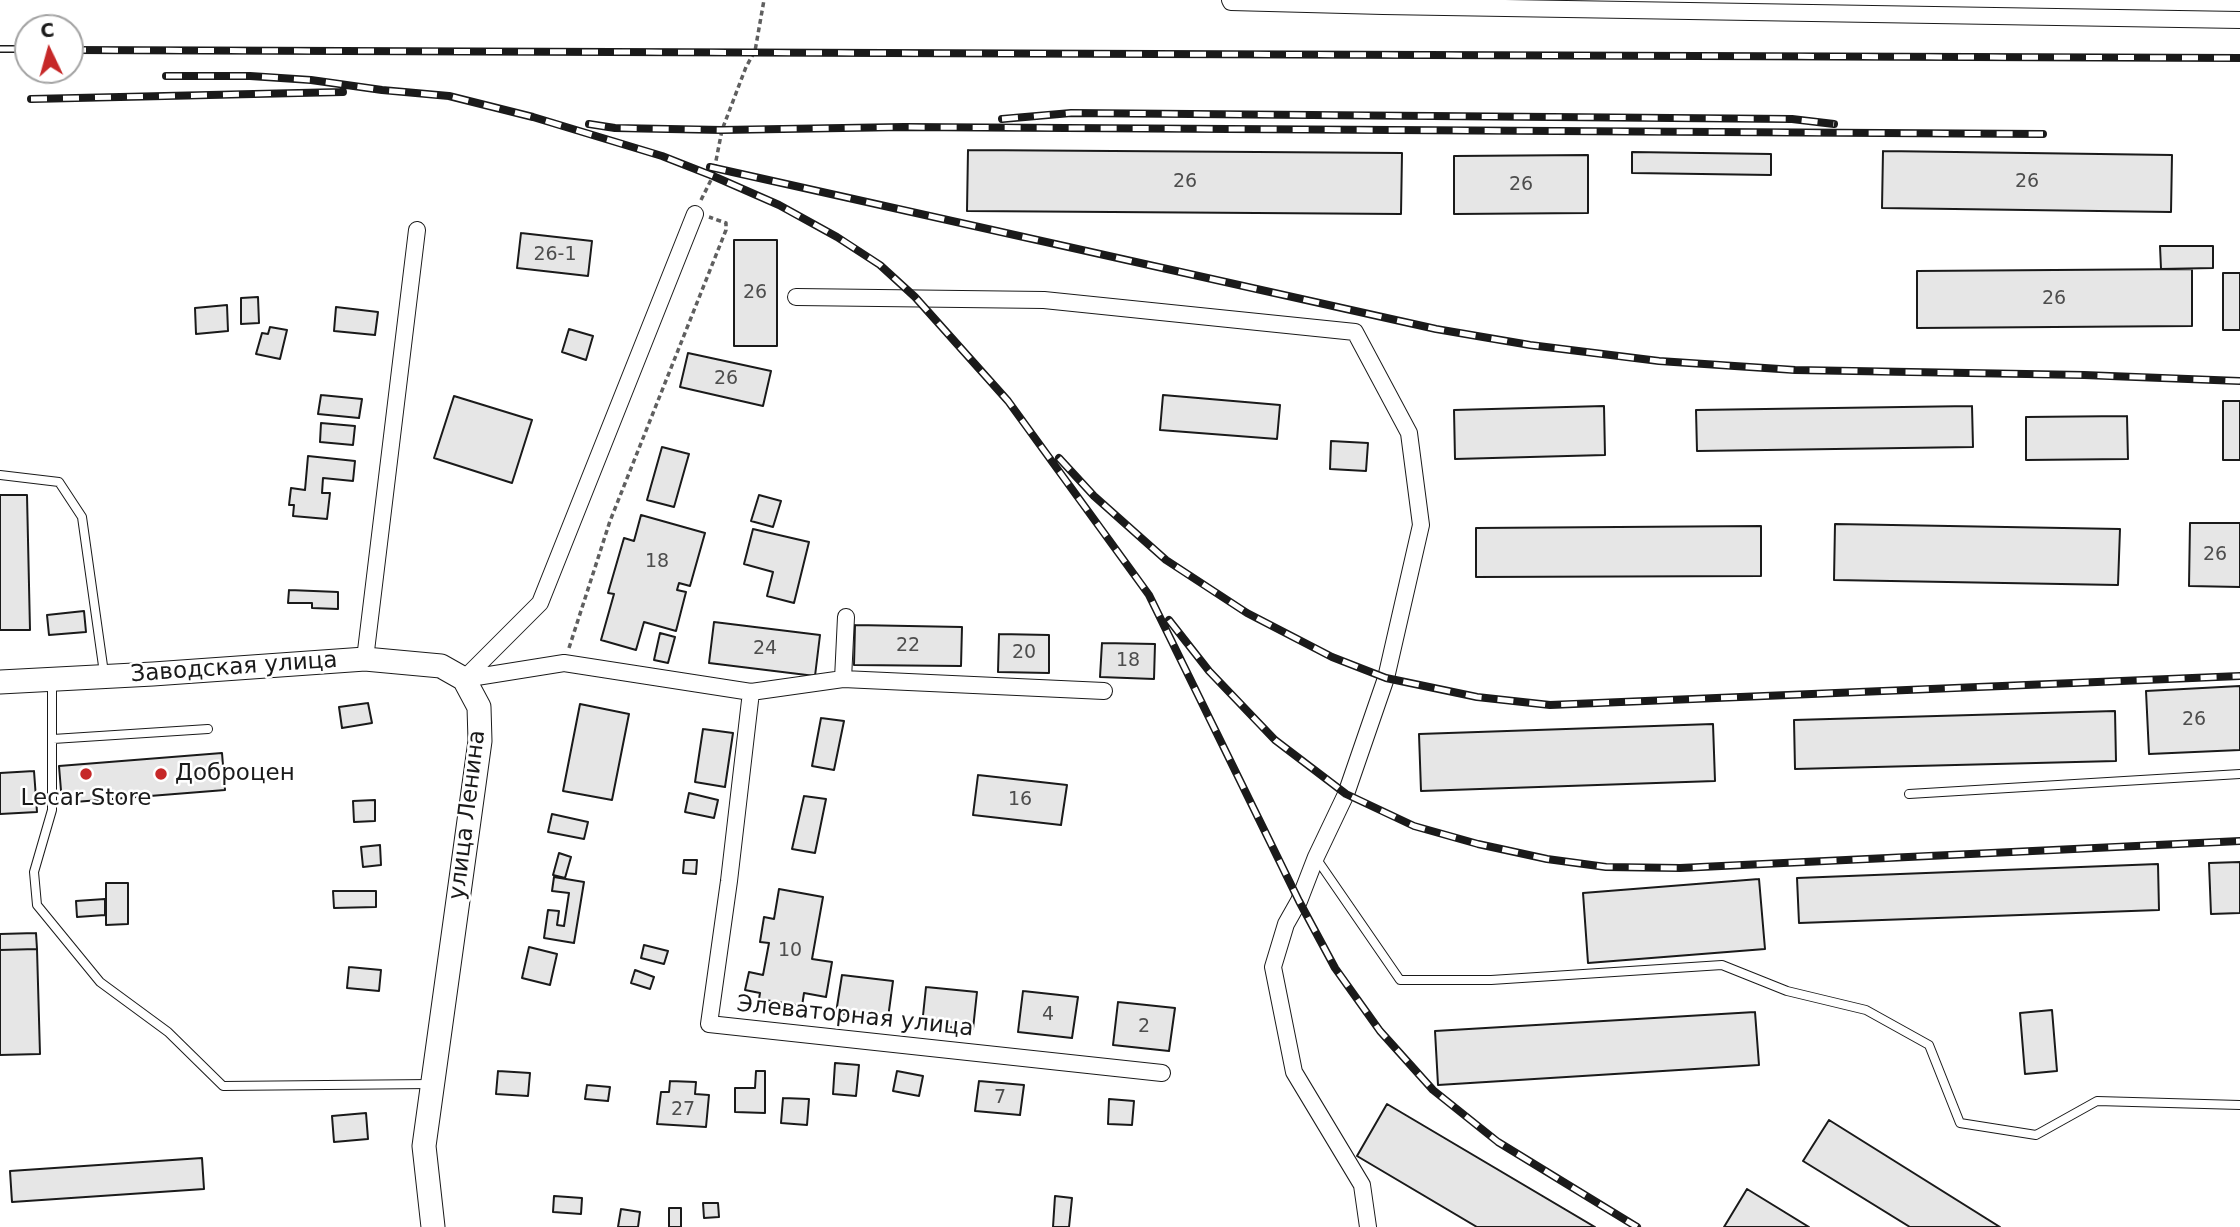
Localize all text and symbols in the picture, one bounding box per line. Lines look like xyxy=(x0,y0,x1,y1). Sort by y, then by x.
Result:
north arrow xyxy=(14,14,84,84)
text: С xyxy=(39,19,55,42)
house number: 26 xyxy=(1173,171,1197,193)
house number: 26 xyxy=(2015,171,2039,193)
house number: 26 xyxy=(1509,174,1533,196)
house number: 26-1 xyxy=(533,244,577,266)
house number: 26 xyxy=(743,282,767,304)
house number: 26 xyxy=(2042,288,2066,310)
house number: 26 xyxy=(714,368,738,390)
house number: 26 xyxy=(2203,544,2227,566)
house number: 18 xyxy=(645,551,669,573)
house number: 22 xyxy=(896,635,920,657)
house number: 24 xyxy=(753,638,777,660)
house number: 20 xyxy=(1012,642,1036,664)
street label: Заводская улица xyxy=(130,647,338,689)
house number: 18 xyxy=(1116,650,1140,672)
house number: 26 xyxy=(2182,709,2206,731)
street label: улица Ленина xyxy=(444,729,492,901)
place label: Доброцен xyxy=(175,760,295,788)
marker: Lecar Store xyxy=(78,766,94,782)
marker: Доброцен xyxy=(153,766,169,782)
place label: Lecar Store xyxy=(21,785,151,813)
house number: 16 xyxy=(1008,789,1032,811)
house number: 10 xyxy=(778,940,802,962)
street label: Элеваторная улица xyxy=(735,991,975,1043)
house number: 4 xyxy=(1042,1004,1054,1026)
house number: 2 xyxy=(1138,1016,1150,1038)
house number: 7 xyxy=(994,1087,1006,1109)
house number: 27 xyxy=(671,1099,695,1121)

